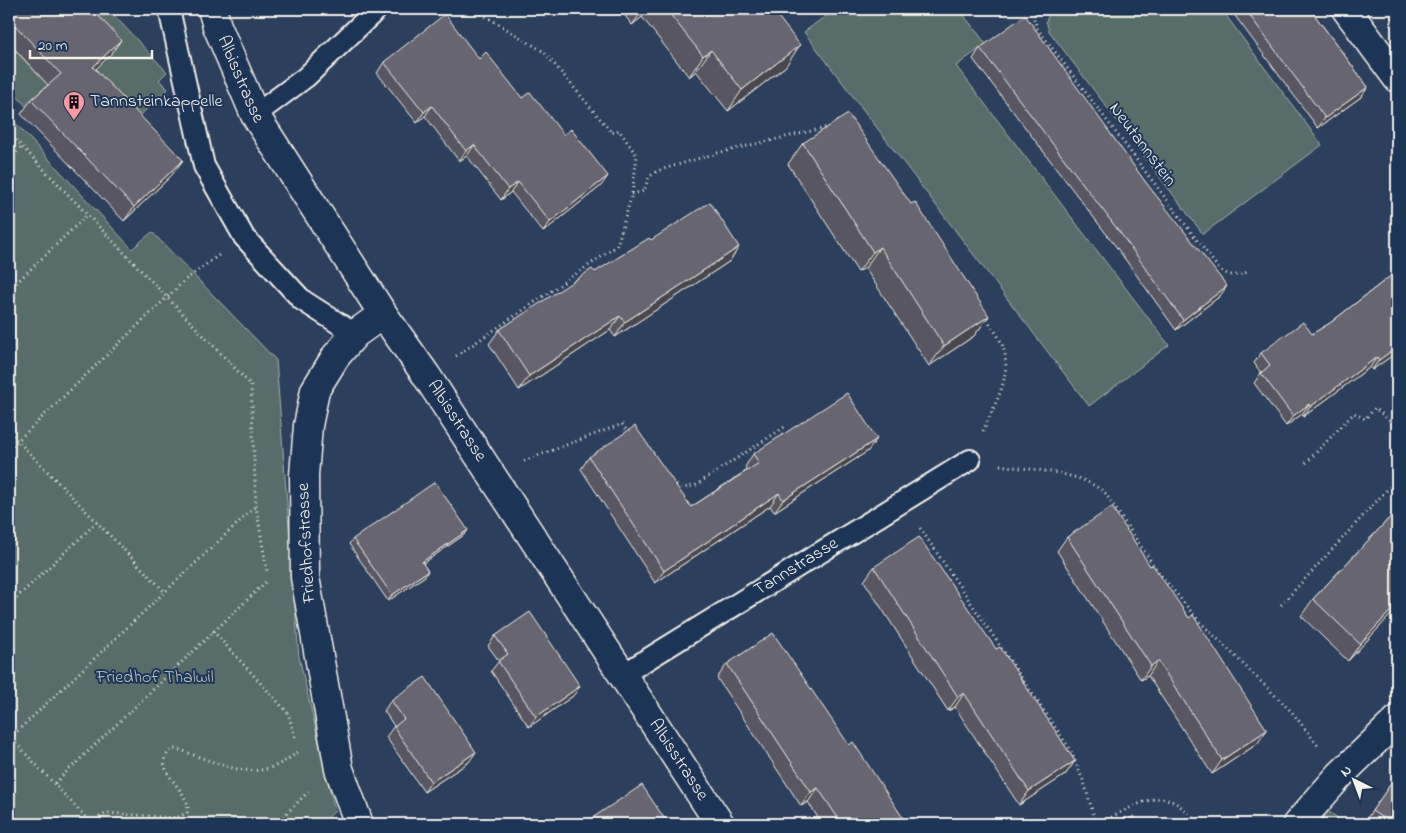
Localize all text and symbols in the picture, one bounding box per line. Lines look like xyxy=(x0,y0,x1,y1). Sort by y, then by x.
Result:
scale bar xyxy=(30,28,152,60)
street label: Albisstrasse xyxy=(210,32,271,130)
text: 20 m xyxy=(38,35,68,57)
place label: Tannsteinkappelle xyxy=(90,89,223,115)
building icon: Tannsteinkappelle xyxy=(62,90,86,121)
street label: Neutannstein xyxy=(1102,98,1182,193)
street label: Albisstrasse xyxy=(420,375,493,468)
street label: Friedhofstrasse xyxy=(291,481,323,605)
street label: Tannstrasse xyxy=(749,531,844,603)
park label: Friedhof Thalwil xyxy=(95,665,214,691)
street label: Albisstrasse xyxy=(642,714,715,807)
north arrow xyxy=(1328,756,1378,806)
text: N xyxy=(1336,760,1357,782)

